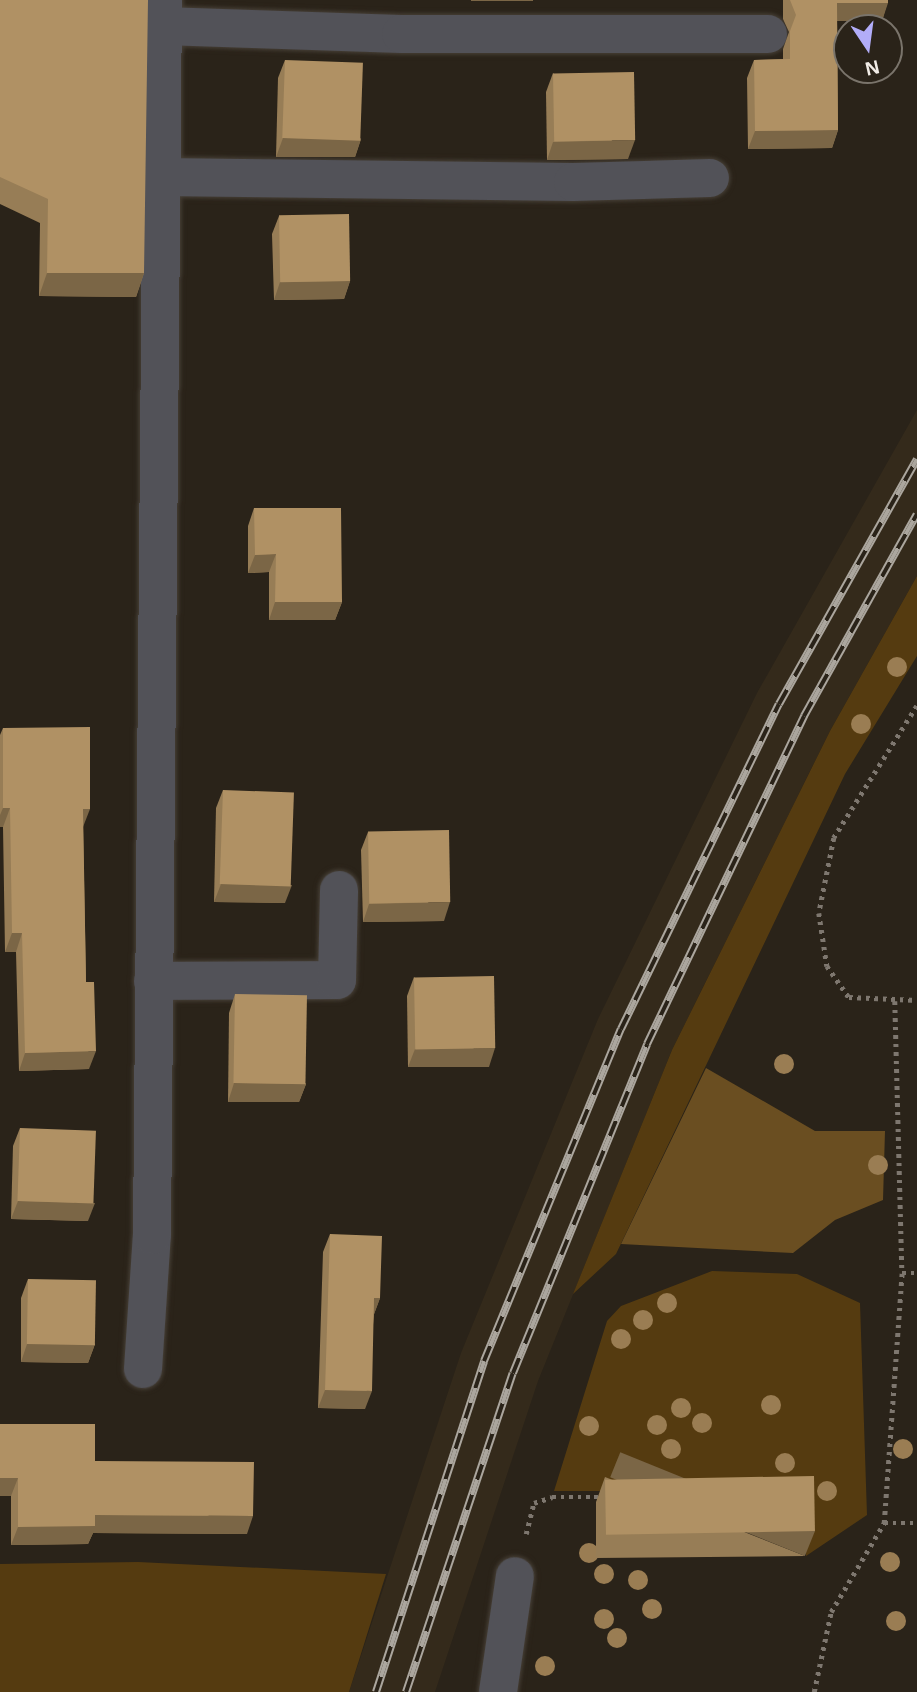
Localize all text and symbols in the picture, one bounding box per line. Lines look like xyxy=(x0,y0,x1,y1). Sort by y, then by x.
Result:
north arrow xyxy=(833,14,903,84)
text: N xyxy=(863,56,881,80)

